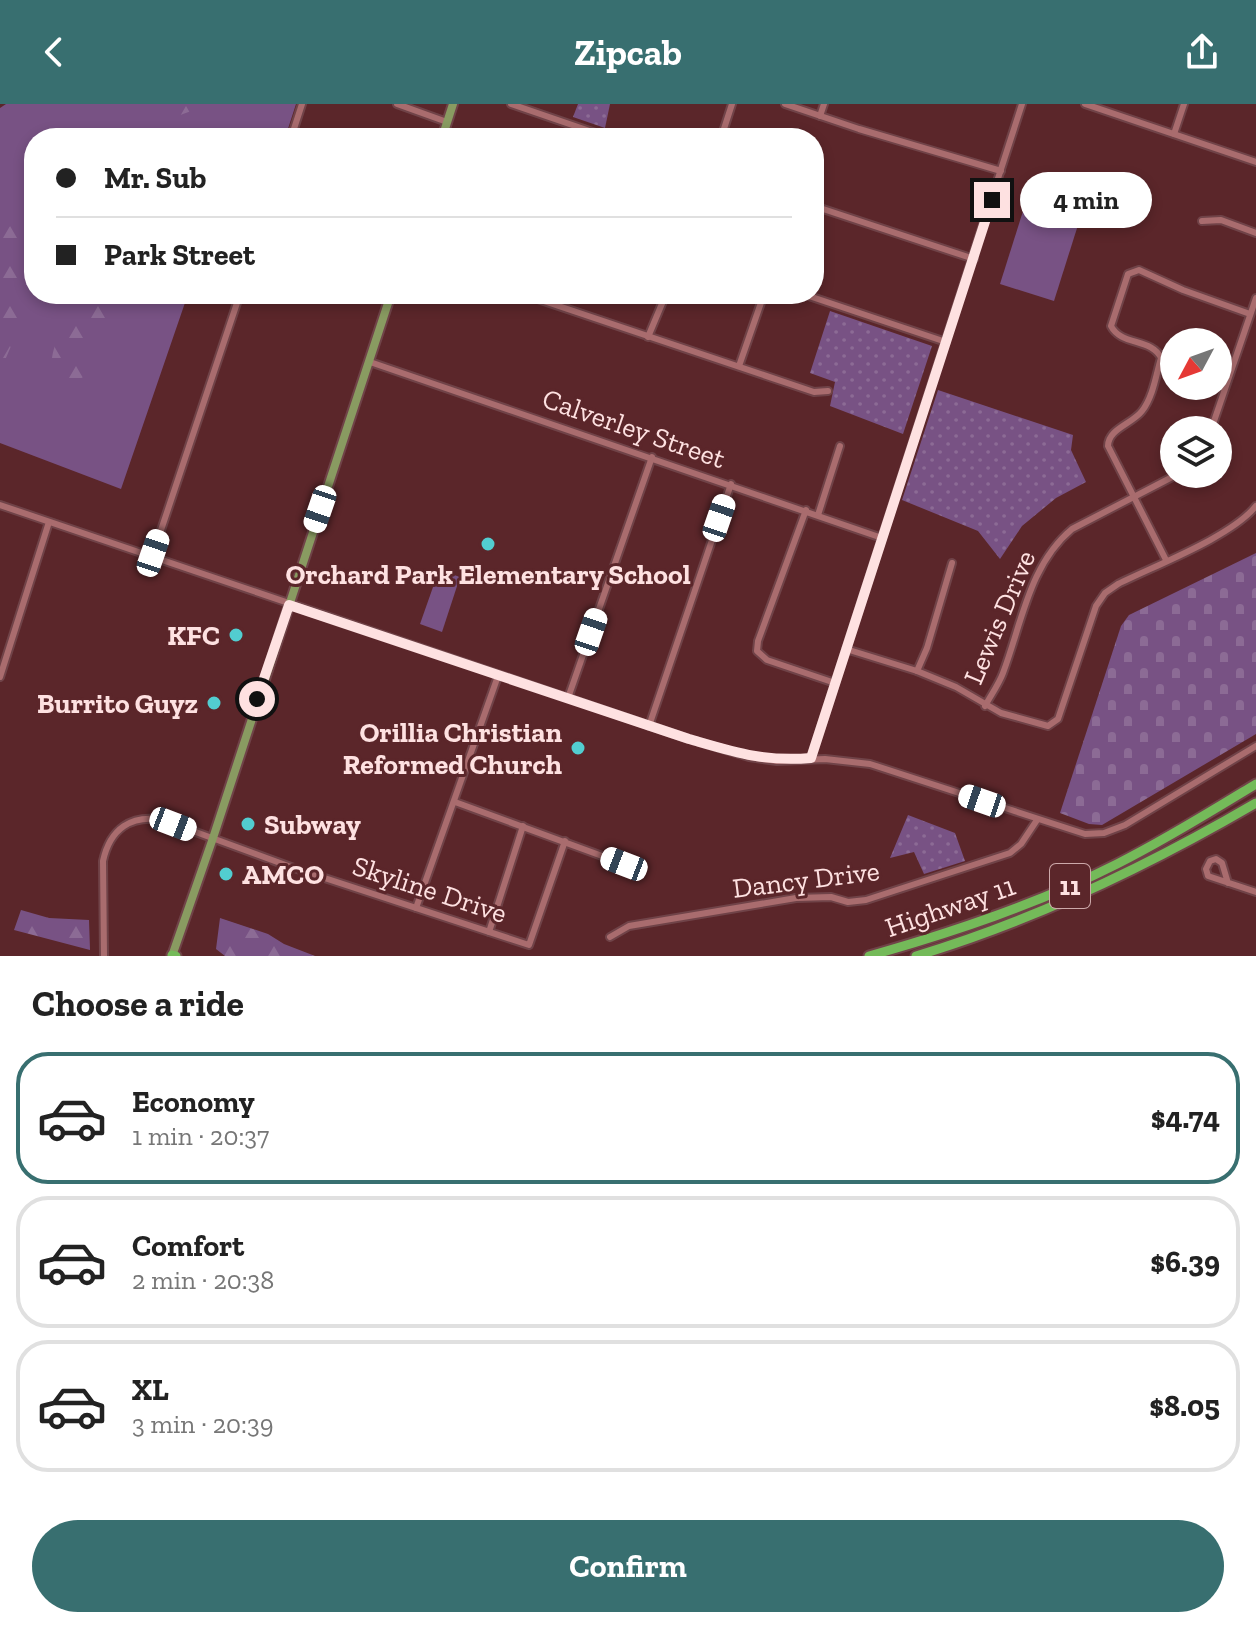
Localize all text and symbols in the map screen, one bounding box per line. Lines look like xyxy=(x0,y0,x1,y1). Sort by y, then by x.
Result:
icon: back xyxy=(32,30,76,74)
icon: share xyxy=(1180,30,1224,74)
text: Zipcab xyxy=(574,31,682,74)
text: Mr. Sub xyxy=(104,160,206,196)
callout: 4 min xyxy=(1020,172,1152,228)
route end xyxy=(974,182,1010,218)
text: 4 min xyxy=(1053,184,1119,216)
text: Park Street xyxy=(104,237,255,273)
north arrow xyxy=(1160,328,1232,400)
map controls xyxy=(1160,328,1232,488)
street label: Calverley Street xyxy=(538,382,730,475)
button: layers xyxy=(1160,416,1232,488)
car xyxy=(301,482,339,536)
car xyxy=(700,491,738,545)
car xyxy=(134,526,172,580)
marker: Orchard Park Elementary School xyxy=(479,535,497,553)
street label: Lewis Drive xyxy=(957,545,1042,689)
place label: Orchard Park Elementary School xyxy=(285,558,691,591)
car xyxy=(572,605,610,659)
place label: KFC xyxy=(167,619,220,652)
marker: KFC xyxy=(227,626,245,644)
route start xyxy=(239,681,275,717)
place label: Burrito Guyz xyxy=(37,687,198,720)
marker: Burrito Guyz xyxy=(205,694,223,712)
place label: Orillia Christian Reformed Church xyxy=(343,716,562,781)
marker: Orillia Christian Reformed Church xyxy=(569,739,587,757)
car xyxy=(955,782,1009,820)
car xyxy=(146,804,200,844)
place label: Subway xyxy=(264,808,361,841)
marker: Subway xyxy=(239,815,257,833)
car xyxy=(597,844,651,884)
street label: Skyline Drive xyxy=(349,849,511,930)
street label: Dancy Drive xyxy=(731,854,882,905)
place label: AMCO xyxy=(242,858,324,891)
road number: 11 xyxy=(1050,864,1090,908)
marker: AMCO xyxy=(217,865,235,883)
street label: Highway 11 xyxy=(881,869,1020,944)
text: Choose a ride xyxy=(32,982,244,1025)
icon: car xyxy=(36,1082,108,1154)
text: Economy xyxy=(132,1084,255,1120)
text: $4.74 xyxy=(1151,1100,1220,1136)
text: 1 min · 20:37 xyxy=(132,1120,269,1152)
icon: car xyxy=(36,1226,108,1298)
text: Comfort xyxy=(132,1228,244,1264)
text: $6.39 xyxy=(1150,1244,1220,1280)
text: 2 min · 20:38 xyxy=(132,1264,274,1296)
icon: car xyxy=(36,1370,108,1442)
text: XL xyxy=(132,1372,169,1408)
text: $8.05 xyxy=(1149,1388,1220,1424)
text: 3 min · 20:39 xyxy=(132,1408,273,1440)
button: Confirm xyxy=(32,1520,1224,1612)

